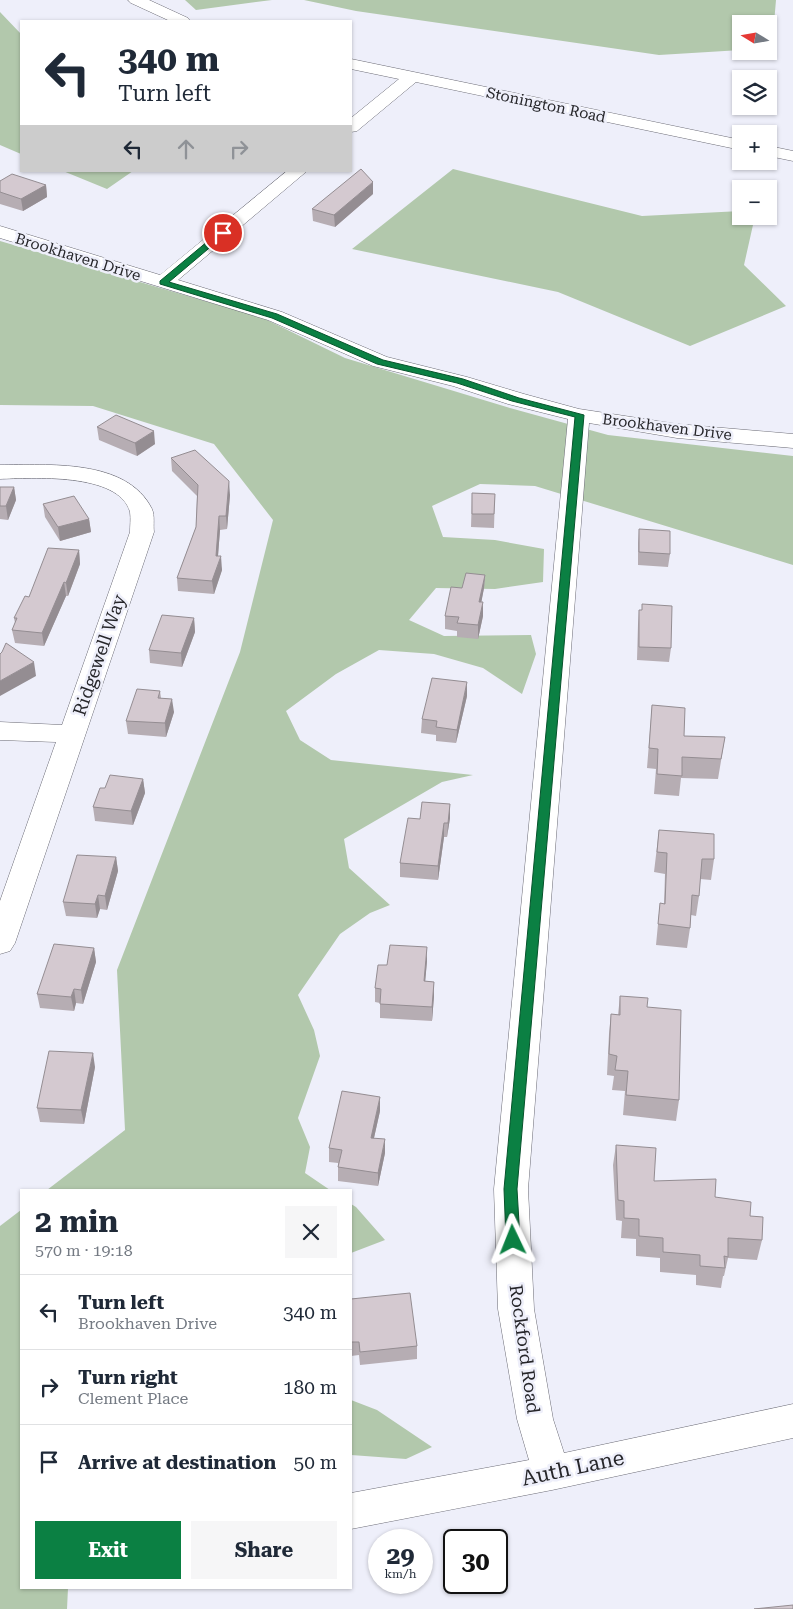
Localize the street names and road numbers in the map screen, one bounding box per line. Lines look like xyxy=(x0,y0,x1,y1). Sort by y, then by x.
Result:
street label: Stonington Road xyxy=(485,84,608,127)
street label: Brookhaven Drive xyxy=(13,229,143,285)
street label: Brookhaven Drive xyxy=(601,410,733,444)
street label: Ridgewell Way xyxy=(68,591,130,718)
street label: Rockford Road xyxy=(506,1283,545,1415)
street label: Auth Lane xyxy=(520,1445,626,1491)

